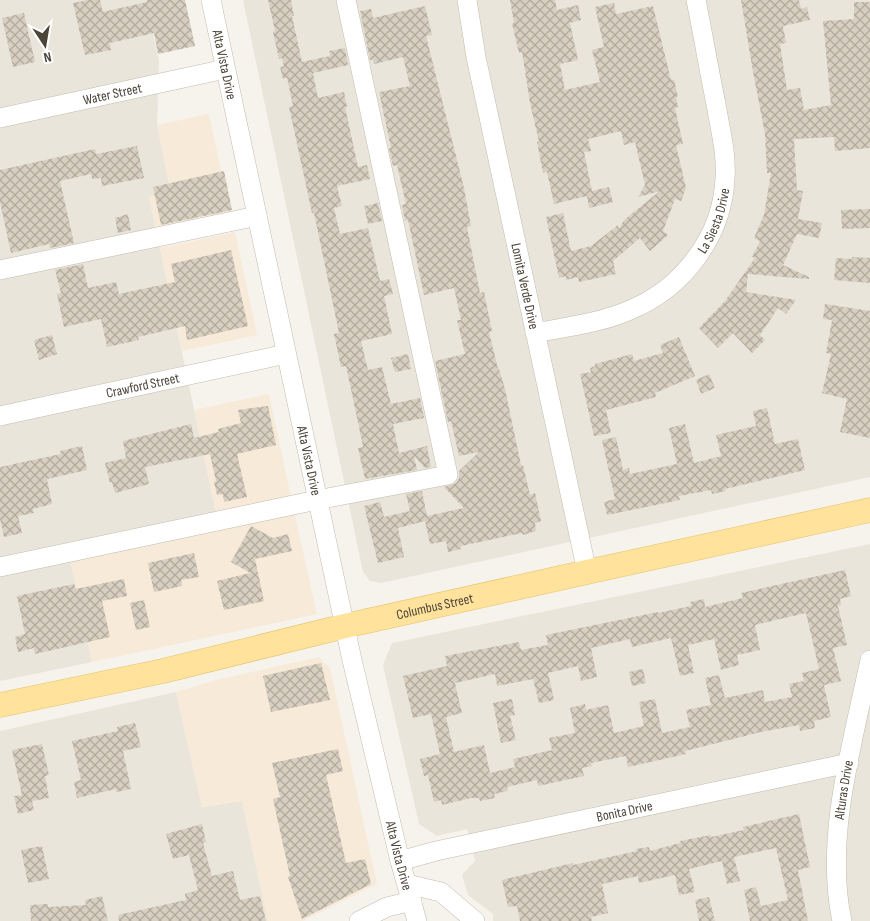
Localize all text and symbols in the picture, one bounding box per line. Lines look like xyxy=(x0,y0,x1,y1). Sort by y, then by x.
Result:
north arrow xyxy=(20,20,70,70)
street label: Alta Vista Drive xyxy=(209,27,241,101)
text: N xyxy=(42,48,53,66)
street label: Water Street xyxy=(81,79,143,108)
street label: La Siesta Drive xyxy=(693,187,733,256)
street label: Lomita Verde Drive xyxy=(508,241,543,331)
street label: Crawford Street xyxy=(104,369,181,401)
street label: Alta Vista Drive xyxy=(293,423,325,497)
street label: Columbus Street xyxy=(395,589,475,623)
street label: Alturas Drive xyxy=(830,759,857,821)
street label: Bonita Drive xyxy=(595,797,654,825)
street label: Alta Vista Drive xyxy=(382,818,416,892)

